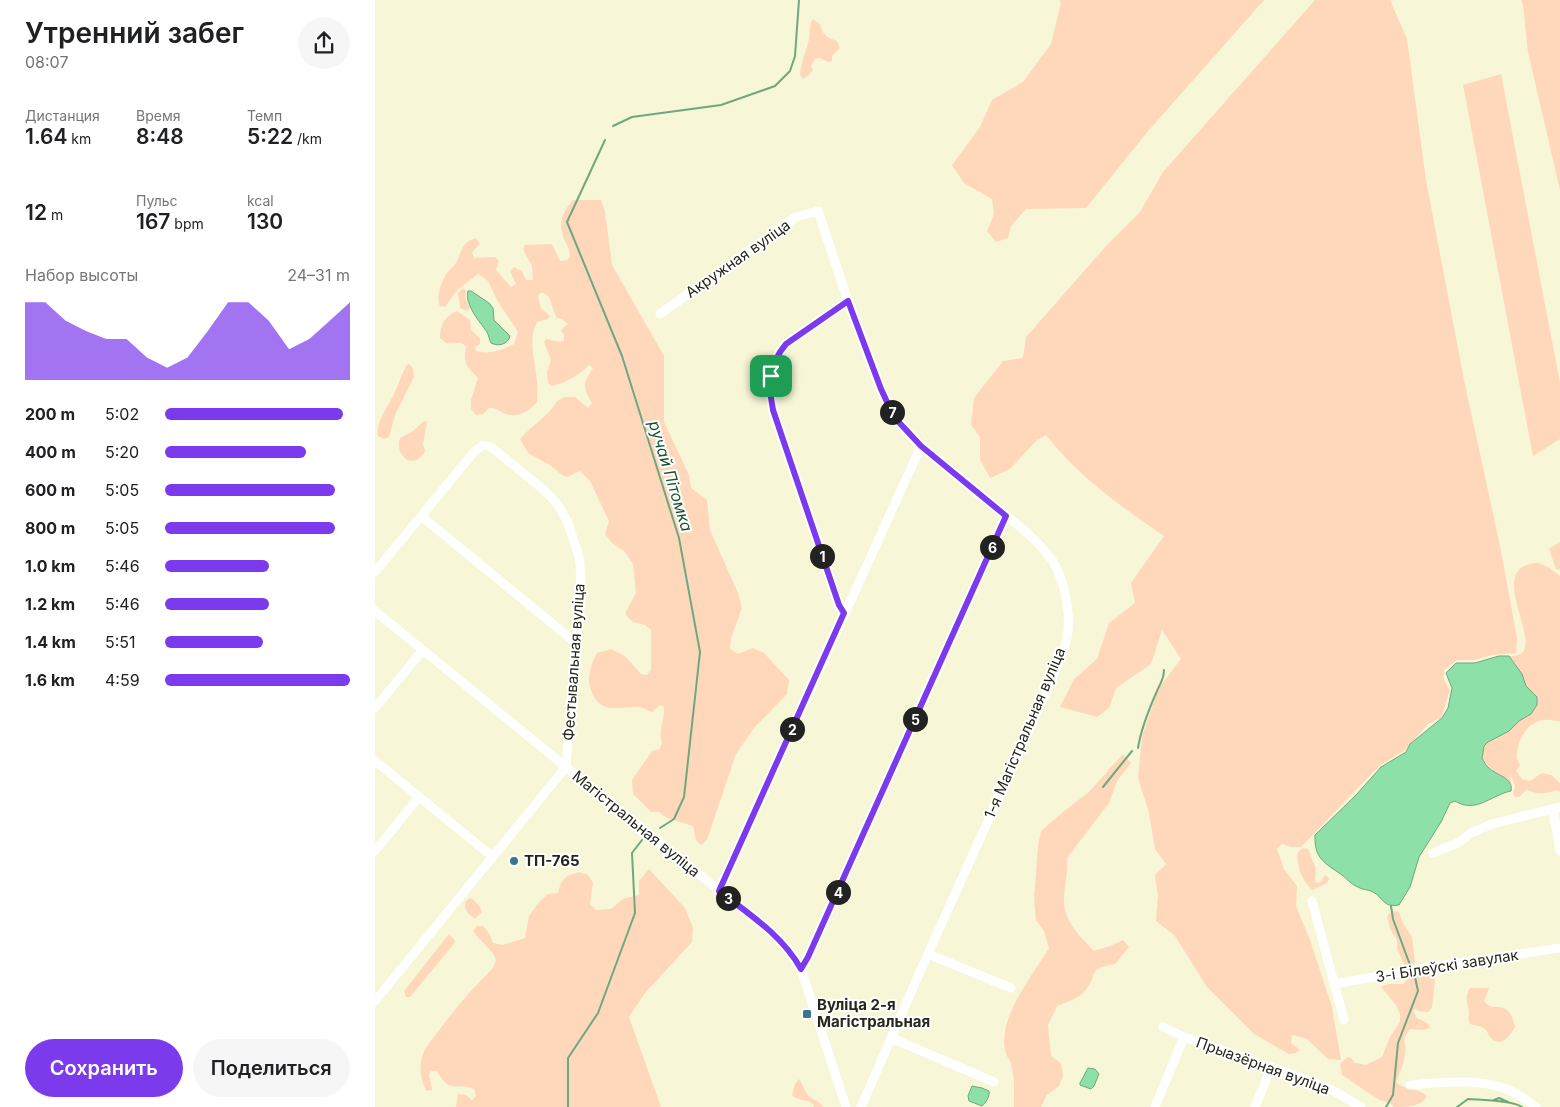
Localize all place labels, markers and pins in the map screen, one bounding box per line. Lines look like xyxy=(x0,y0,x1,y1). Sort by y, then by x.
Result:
pin xyxy=(750,355,792,397)
pin: 7 xyxy=(879,400,905,424)
pin: 6 xyxy=(979,534,1005,560)
pin: 1 xyxy=(809,544,835,568)
pin: 5 xyxy=(903,706,927,732)
pin: 2 xyxy=(779,716,805,742)
place label: ТП-765 xyxy=(524,851,580,870)
marker: ТП-765 xyxy=(508,855,520,867)
pin: 4 xyxy=(825,880,851,904)
pin: 3 xyxy=(715,886,741,910)
place label: Вуліца 2-я Магістральная xyxy=(817,995,930,1031)
marker: Вуліца 2-я Магістральная xyxy=(801,1008,813,1020)

